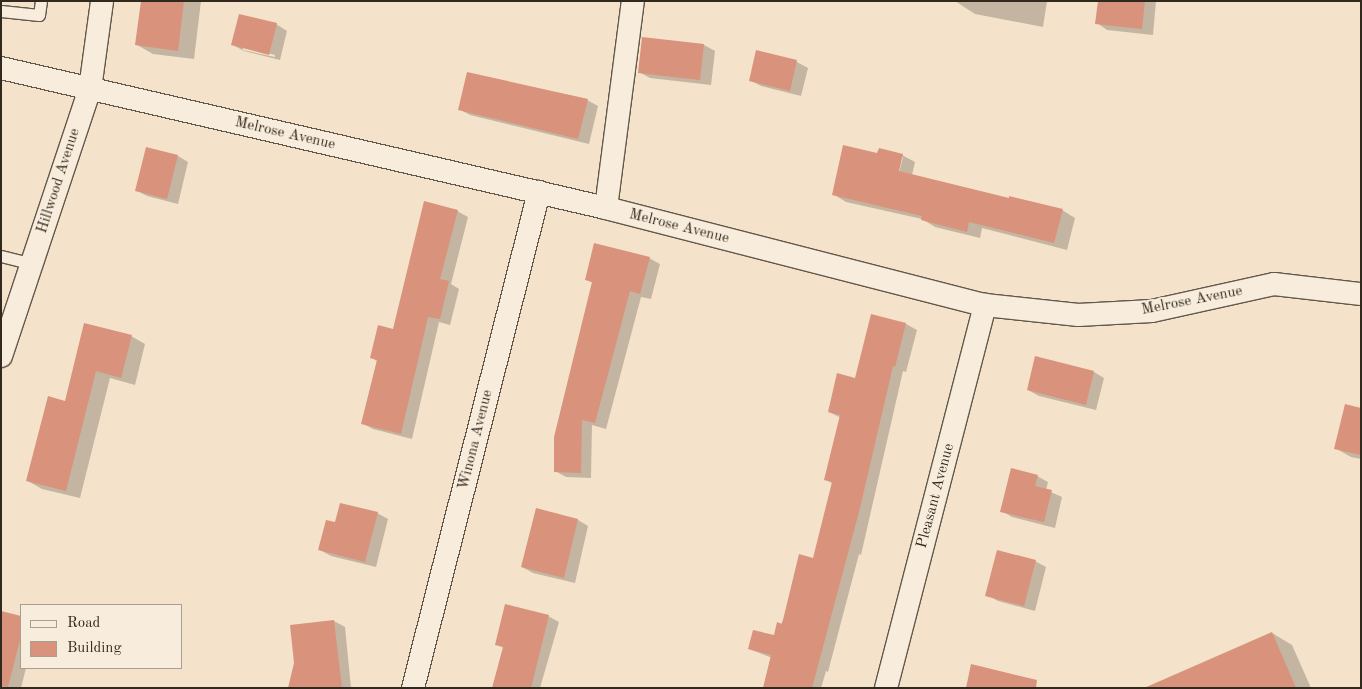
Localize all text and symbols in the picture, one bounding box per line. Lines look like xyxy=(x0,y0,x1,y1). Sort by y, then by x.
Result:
street label: Melrose Avenue xyxy=(233,114,337,154)
street label: Hillwood Avenue xyxy=(34,126,84,236)
street label: Melrose Avenue xyxy=(627,206,731,248)
street label: Melrose Avenue xyxy=(1140,282,1244,320)
street label: Winona Avenue xyxy=(455,388,497,492)
street label: Pleasant Avenue xyxy=(913,442,959,550)
legend xyxy=(20,604,182,669)
text: Road xyxy=(67,616,100,631)
text: Building xyxy=(67,641,122,656)

